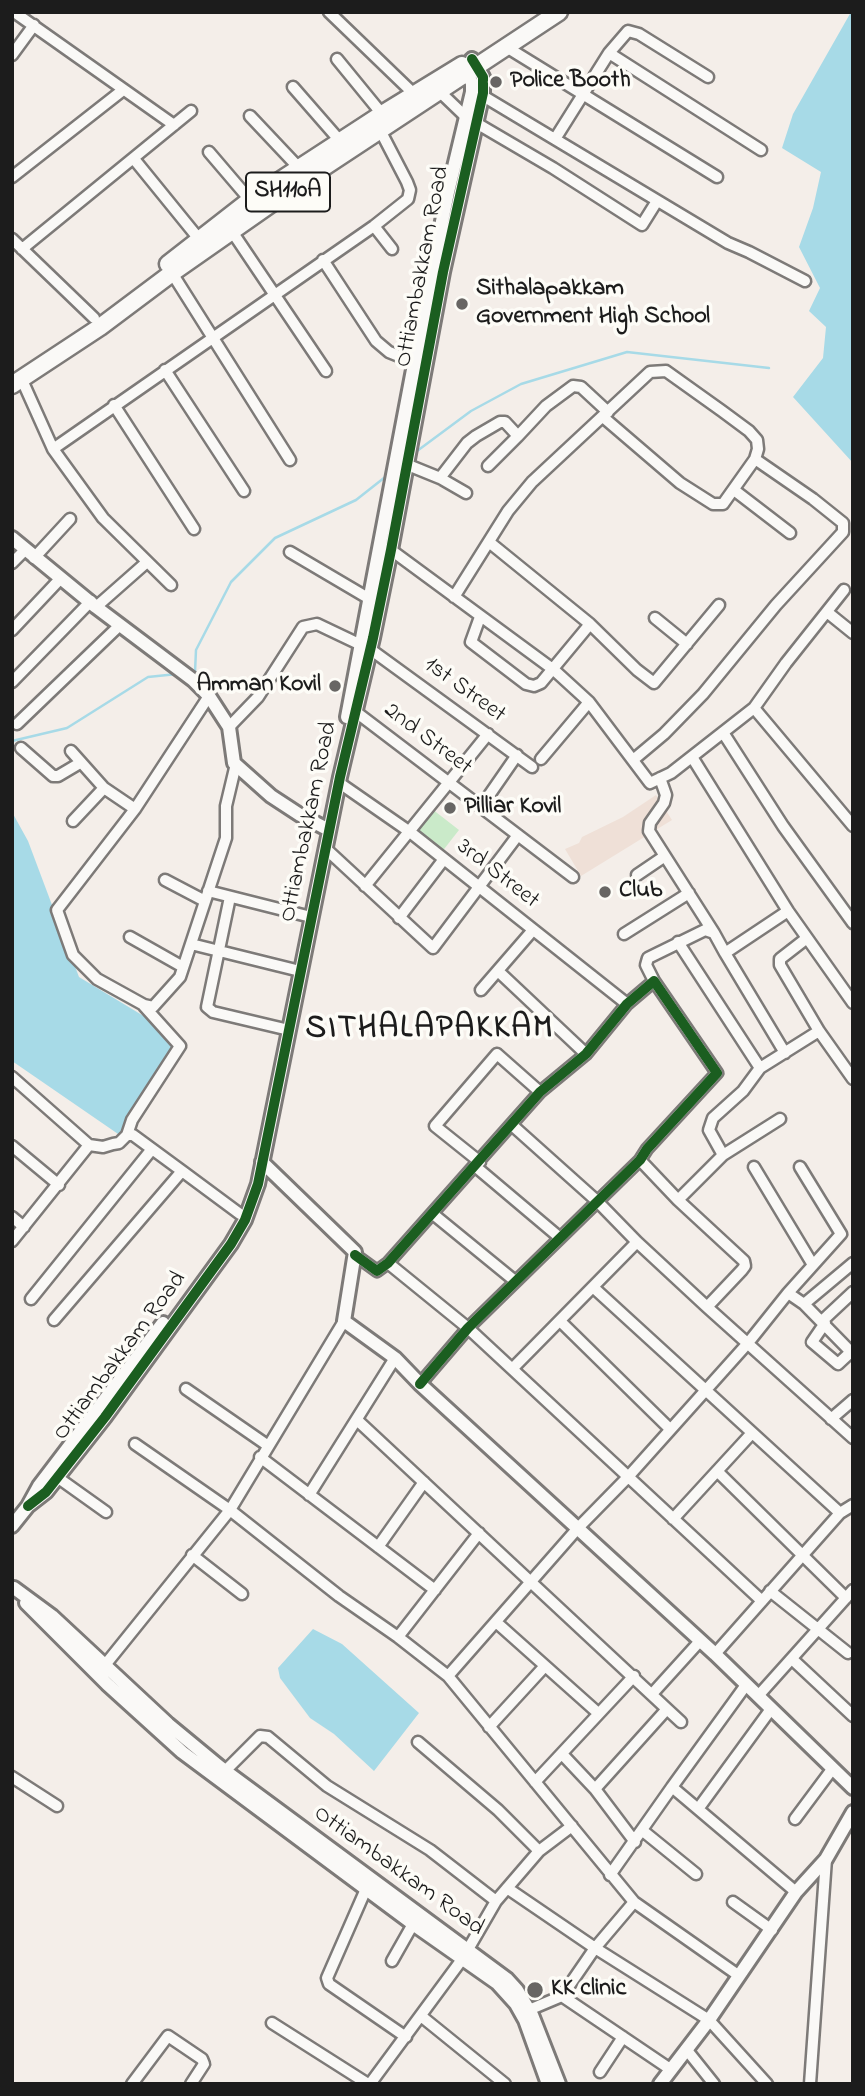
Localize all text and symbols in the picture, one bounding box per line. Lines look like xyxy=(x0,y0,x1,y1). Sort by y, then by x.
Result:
place label: Police Booth xyxy=(510,68,631,96)
marker: Police Booth xyxy=(488,74,504,90)
street label: Ottiambakkam Road xyxy=(390,164,458,370)
road number: SH110A xyxy=(246,172,330,211)
place label: Sithalapakkam Government High School xyxy=(476,276,710,332)
marker: Sithalapakkam Government High School xyxy=(454,296,470,312)
street label: 1st Street xyxy=(417,652,511,730)
place label: Amman Kovil xyxy=(196,672,321,700)
marker: Amman Kovil xyxy=(327,678,343,694)
street label: 2nd Street xyxy=(377,697,477,783)
street label: Ottiambakkam Road xyxy=(275,719,345,925)
place label: Pilliar Kovil xyxy=(464,794,561,822)
marker: Pilliar Kovil xyxy=(442,800,458,816)
street label: 3rd Street xyxy=(450,834,544,916)
place label: Club xyxy=(619,878,663,906)
marker: Club xyxy=(597,884,613,900)
district label: SITHALAPAKKAM xyxy=(307,1012,553,1050)
street label: Ottiambakkam Road xyxy=(48,1267,194,1447)
street label: Ottiambakkam Road xyxy=(307,1800,489,1944)
place label: KK clinic xyxy=(551,1976,626,2004)
marker: KK clinic xyxy=(525,1980,545,2000)

